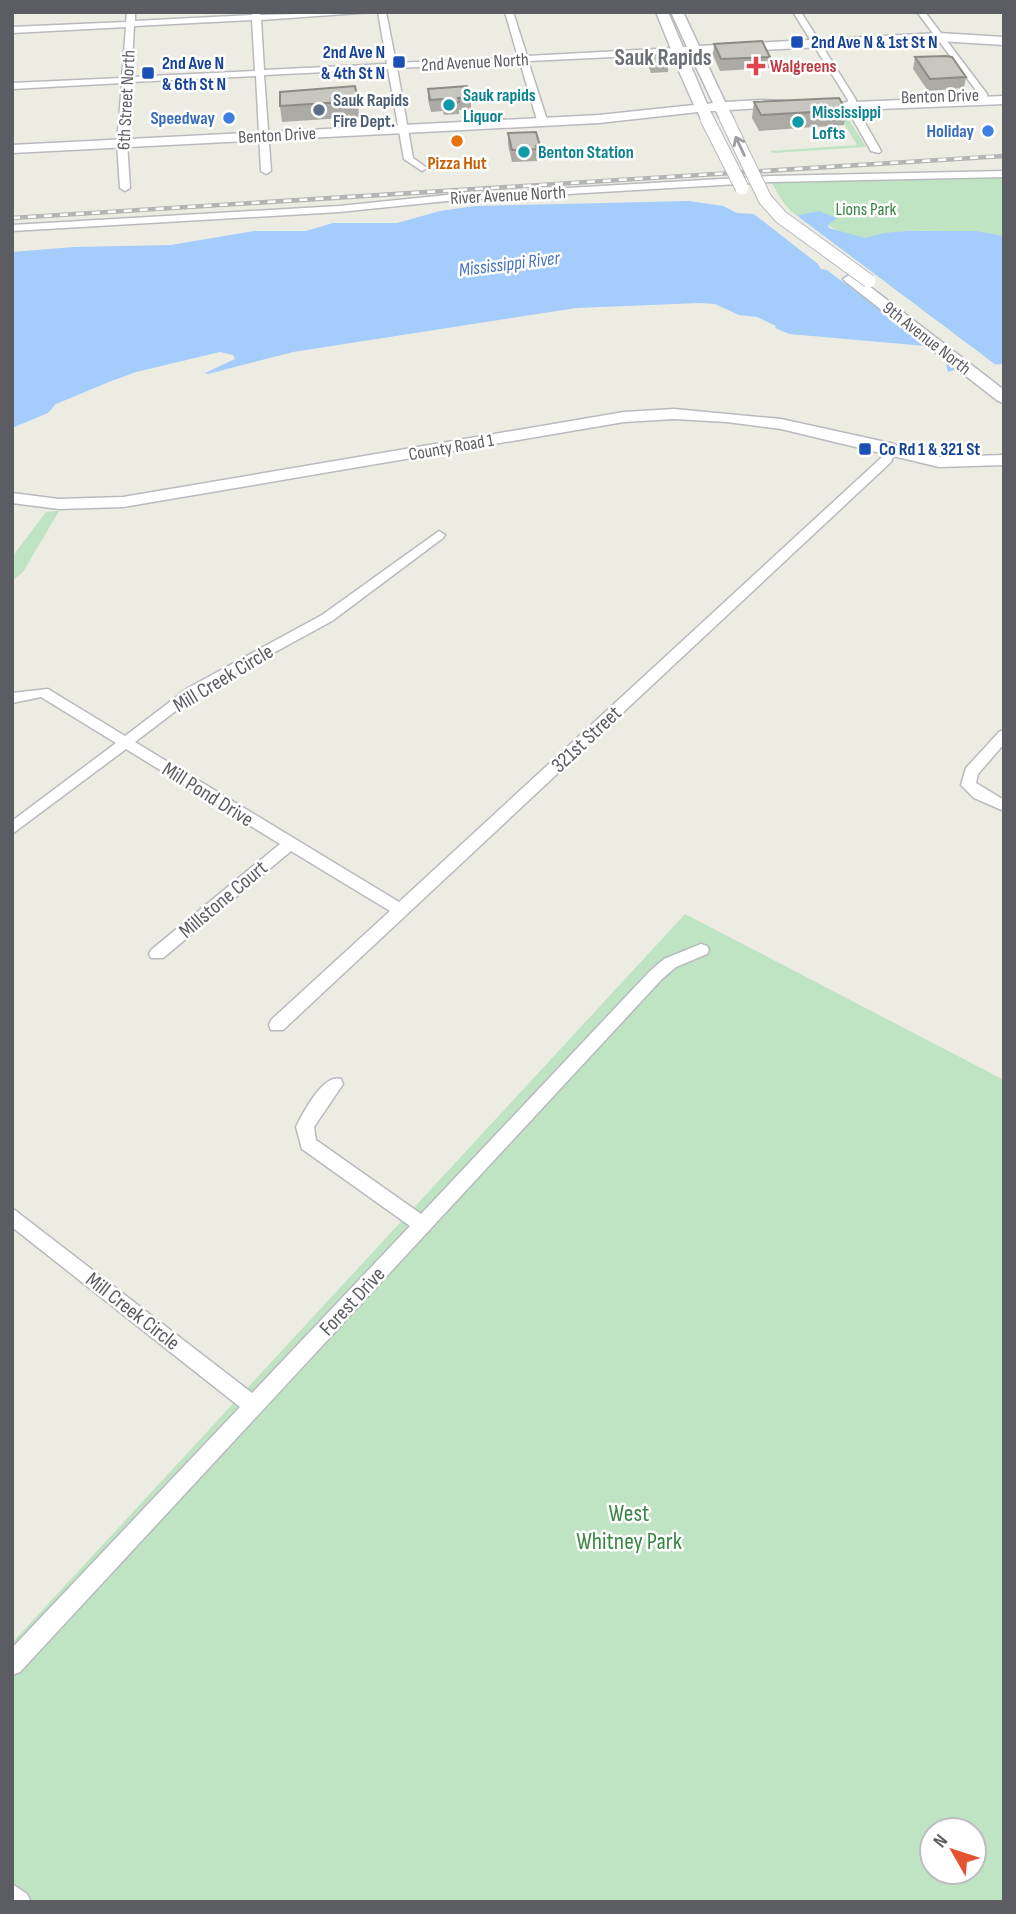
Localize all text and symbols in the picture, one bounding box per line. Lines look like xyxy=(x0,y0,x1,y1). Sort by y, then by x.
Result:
place label: 2nd Ave N & 1st St N xyxy=(811,32,938,53)
marker: 2nd Ave N & 1st St N xyxy=(789,34,805,50)
place label: 2nd Ave N & 4th St N xyxy=(321,42,385,84)
district label: Sauk Rapids xyxy=(614,44,712,72)
street label: 2nd Avenue North xyxy=(421,49,529,76)
street label: 6th Street North xyxy=(113,50,140,151)
place label: 2nd Ave N & 6th St N xyxy=(162,53,226,95)
marker: 2nd Ave N & 4th St N xyxy=(391,54,407,70)
place label: Walgreens xyxy=(770,56,836,77)
marker: Walgreens xyxy=(748,58,764,74)
marker: 2nd Ave N & 6th St N xyxy=(140,65,156,81)
place label: Sauk rapids Liquor xyxy=(463,85,536,127)
street label: Benton Drive xyxy=(901,85,979,108)
place label: Sauk Rapids Fire Dept. xyxy=(333,90,409,132)
marker: Sauk rapids Liquor xyxy=(441,97,457,113)
marker: Sauk Rapids Fire Dept. xyxy=(311,102,327,118)
place label: Mississippi Lofts xyxy=(812,102,881,144)
place label: Speedway xyxy=(150,108,216,129)
marker: Speedway xyxy=(221,110,237,126)
marker: Mississippi Lofts xyxy=(790,114,806,130)
place label: Holiday xyxy=(926,121,975,142)
street label: Benton Drive xyxy=(238,123,316,148)
marker: Holiday xyxy=(980,123,996,139)
marker: Pizza Hut xyxy=(449,133,465,149)
one-way arrow xyxy=(732,136,746,157)
place label: Benton Station xyxy=(538,142,634,163)
marker: Benton Station xyxy=(516,144,532,160)
place label: Pizza Hut xyxy=(427,153,487,174)
street label: River Avenue North xyxy=(450,182,566,209)
park label: Lions Park xyxy=(836,199,897,220)
water label: Mississippi River xyxy=(457,247,562,282)
street label: 9th Avenue North xyxy=(878,297,975,379)
street label: County Road 1 xyxy=(407,430,496,465)
place label: Co Rd 1 & 321 St xyxy=(879,439,980,460)
marker: Co Rd 1 & 321 St xyxy=(857,441,873,457)
street label: Mill Creek Circle xyxy=(169,639,278,718)
street label: 321st Street xyxy=(546,701,626,778)
street label: Mill Pond Drive xyxy=(157,757,258,832)
street label: Millstone Court xyxy=(174,855,273,944)
street label: Forest Drive xyxy=(314,1262,390,1341)
street label: Mill Creek Circle xyxy=(81,1267,185,1356)
park label: West Whitney Park xyxy=(576,1499,682,1556)
north arrow xyxy=(918,1816,988,1886)
text: N xyxy=(929,1830,953,1852)

